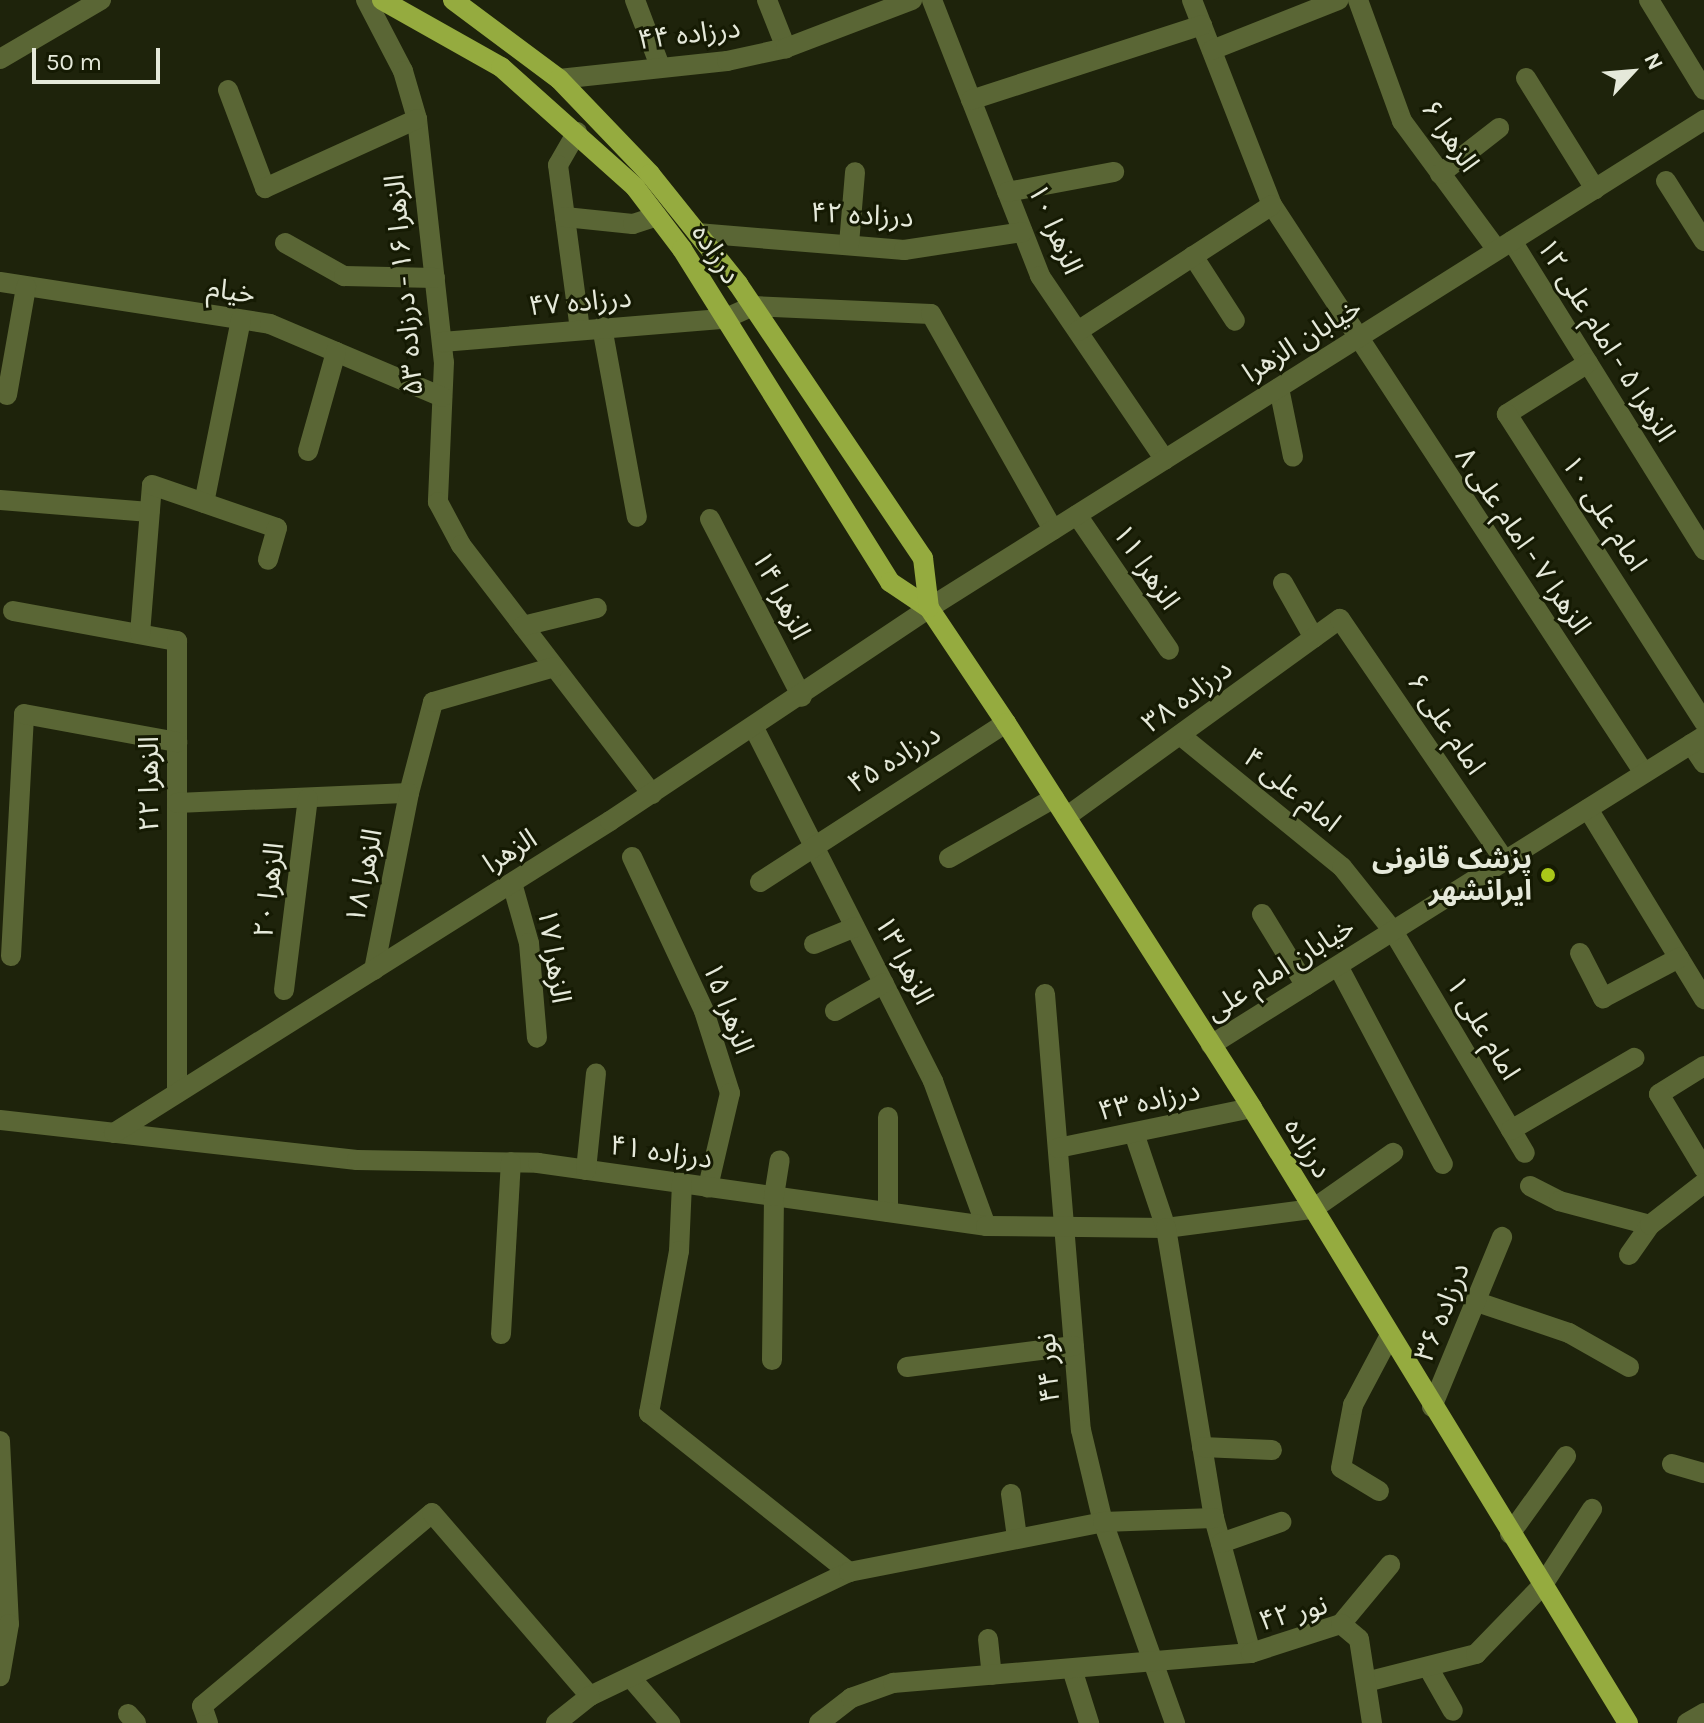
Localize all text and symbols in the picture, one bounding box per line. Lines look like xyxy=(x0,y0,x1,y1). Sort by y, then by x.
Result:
street label: درزاده ۴۴ xyxy=(636,11,742,57)
scale bar xyxy=(36,32,164,82)
north arrow xyxy=(1592,32,1672,112)
text: 50 m xyxy=(46,48,102,76)
text: N xyxy=(1638,49,1669,74)
street label: الزهرا ۶ xyxy=(1414,94,1486,178)
street label: الزهرا ۱۶ - درزاده ۵۳ xyxy=(378,173,430,397)
street label: الزهرا ۱۰ xyxy=(1020,178,1090,280)
street label: درزاده ۴۲ xyxy=(810,196,914,234)
street label: درزاده xyxy=(684,218,748,290)
street label: الزهرا ۵ - امام علی ۱۲ xyxy=(1530,232,1682,448)
street label: خیام xyxy=(205,271,257,311)
street label: درزاده ۴۷ xyxy=(527,281,633,323)
street label: خیابان الزهرا xyxy=(1236,290,1368,390)
street label: الزهرا ۷ - امام علی ۸ xyxy=(1448,441,1598,641)
street label: امام علی ۱۰ xyxy=(1554,449,1654,577)
street label: الزهرا ۱۱ xyxy=(1105,518,1187,616)
street label: الزهرا ۱۴ xyxy=(744,545,818,645)
street label: درزاده ۳۸ xyxy=(1135,652,1239,740)
street label: امام علی ۶ xyxy=(1400,667,1492,781)
street label: درزاده ۴۵ xyxy=(841,717,947,801)
street label: الزهرا ۲۲ xyxy=(132,736,166,832)
street label: امام علی ۴ xyxy=(1237,741,1347,839)
street label: الزهرا xyxy=(477,822,543,880)
street label: الزهرا ۱۸ xyxy=(338,826,390,926)
street label: الزهرا ۲۰ xyxy=(246,840,292,940)
place label: پزشک قانونی ایرانشهر xyxy=(1372,842,1532,908)
marker: پزشک قانونی ایرانشهر xyxy=(1539,866,1557,884)
street label: الزهرا ۱۷ xyxy=(530,906,578,1006)
street label: الزهرا ۱۳ xyxy=(867,910,941,1010)
street label: خیابان امام علی xyxy=(1199,910,1361,1028)
street label: الزهرا ۱۵ xyxy=(695,957,761,1059)
street label: امام علی ۱ xyxy=(1439,970,1527,1086)
street label: درزاده ۴۳ xyxy=(1095,1074,1203,1128)
street label: درزاده xyxy=(1277,1112,1339,1184)
street label: درزاده ۴۱ xyxy=(608,1128,714,1176)
street label: درزاده ۳۶ xyxy=(1407,1258,1477,1366)
street label: نور ۴۴ xyxy=(1029,1332,1067,1404)
street label: نور ۴۲ xyxy=(1255,1588,1331,1638)

